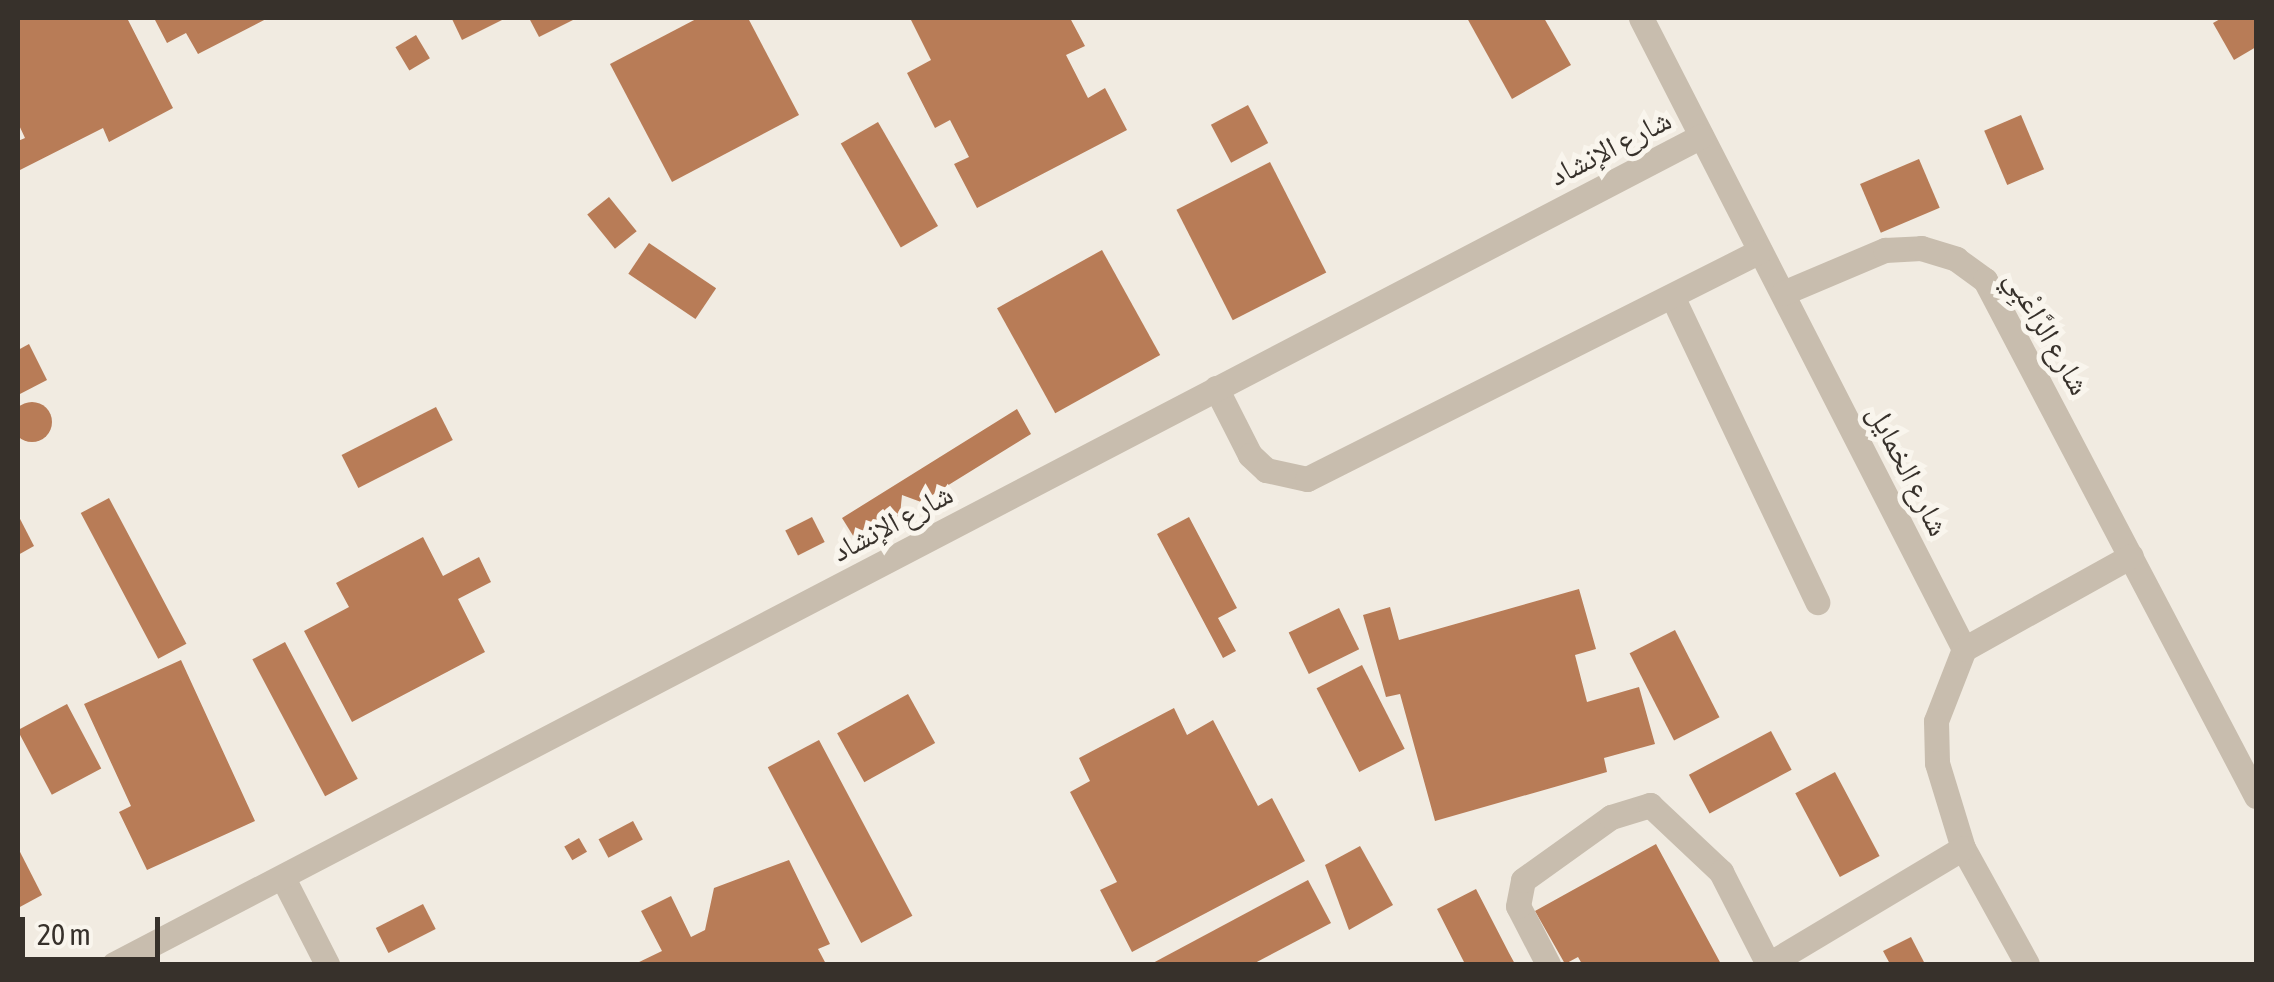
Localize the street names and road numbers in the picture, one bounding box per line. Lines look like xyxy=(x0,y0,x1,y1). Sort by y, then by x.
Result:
street label: شارع الإنشاد xyxy=(1543,101,1677,193)
street label: شارع الرَّاعْبِي xyxy=(1998,263,2098,401)
street label: شارع الخمايل xyxy=(1861,398,1957,542)
street label: شارع الإنشاد xyxy=(825,475,959,569)

